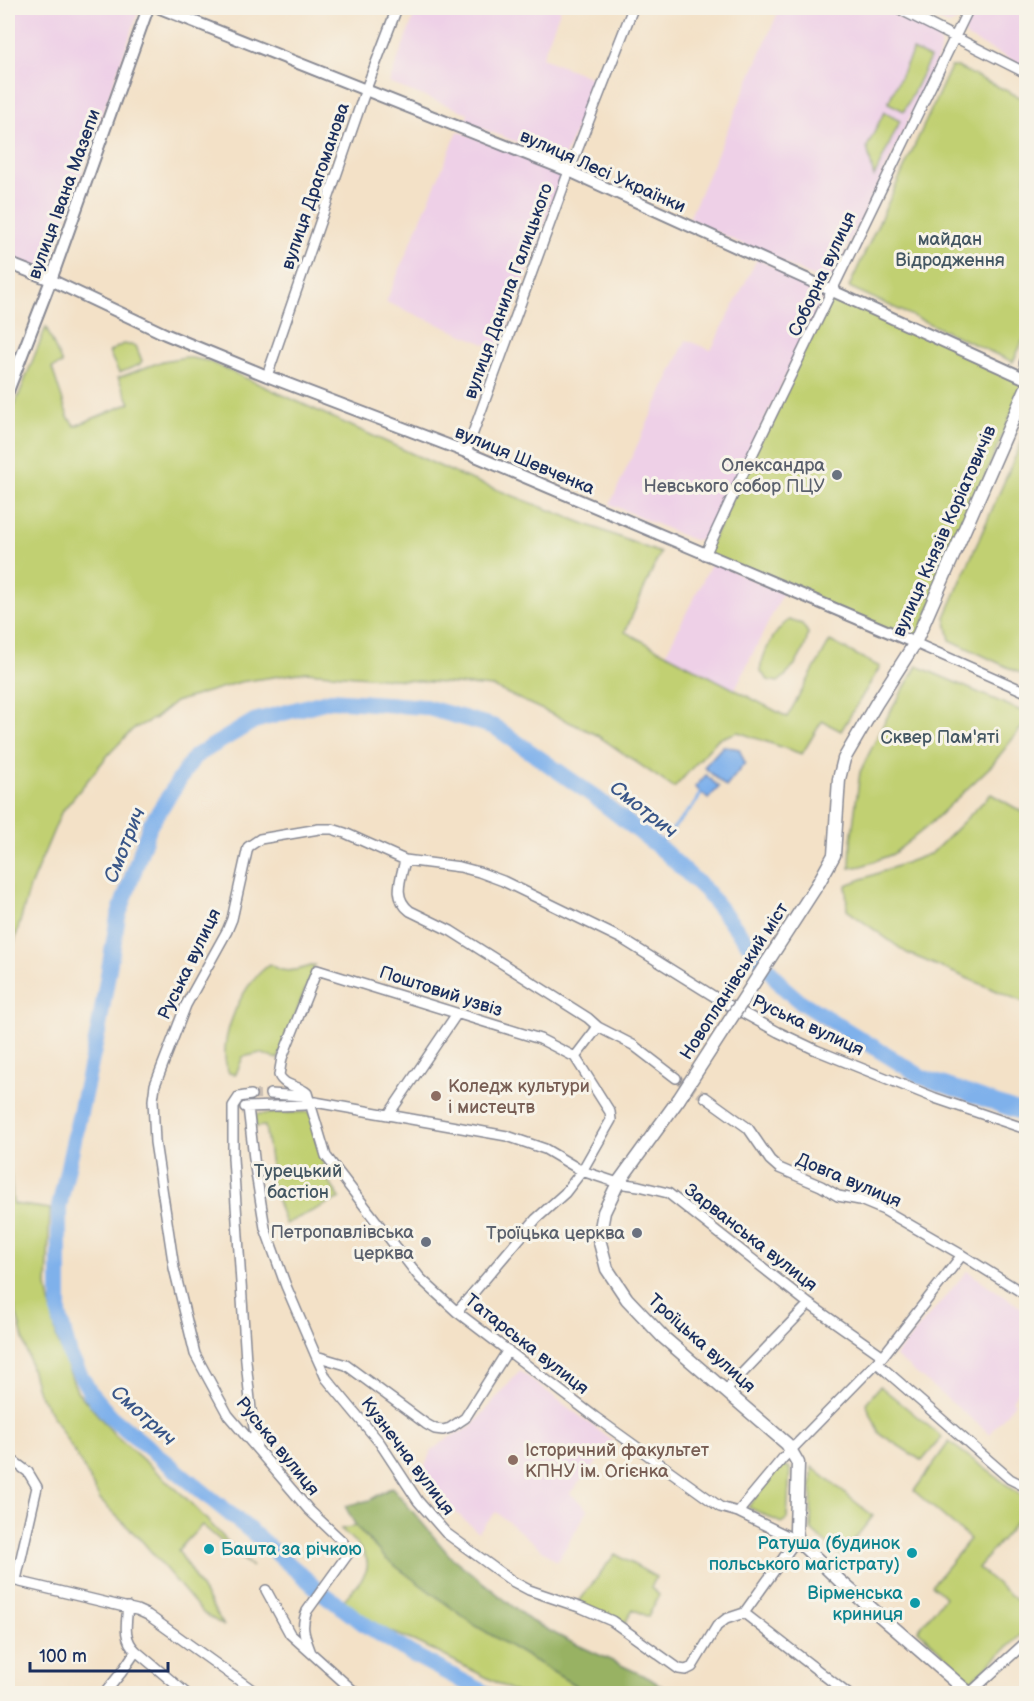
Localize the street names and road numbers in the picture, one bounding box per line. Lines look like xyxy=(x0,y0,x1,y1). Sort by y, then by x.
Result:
street label: вулиця Драгоманова xyxy=(277,100,354,272)
street label: вулиця Івана Мазепи xyxy=(24,106,105,282)
street label: вулиця Лесі Українки xyxy=(517,125,689,217)
street label: вулиця Данила Галицького xyxy=(460,181,557,402)
street label: Соборна вулиця xyxy=(784,208,861,340)
street label: вулиця Шевченка xyxy=(452,422,598,500)
street label: вулиця Князів Коріатовичів xyxy=(888,422,1001,640)
street label: Новопланівський міст xyxy=(676,898,793,1064)
street label: Руська вулиця xyxy=(154,905,225,1023)
street label: Поштовий узвіз xyxy=(377,962,505,1021)
street label: Руська вулиця xyxy=(749,990,867,1060)
street label: Довга вулиця xyxy=(793,1149,905,1212)
street label: Зарванська вулиця xyxy=(680,1179,821,1296)
street label: Татарська вулиця xyxy=(461,1290,593,1399)
street label: Троїцька вулиця xyxy=(644,1290,760,1397)
street label: Руська вулиця xyxy=(231,1393,324,1500)
street label: Кузнечна вулиця xyxy=(356,1393,459,1519)

